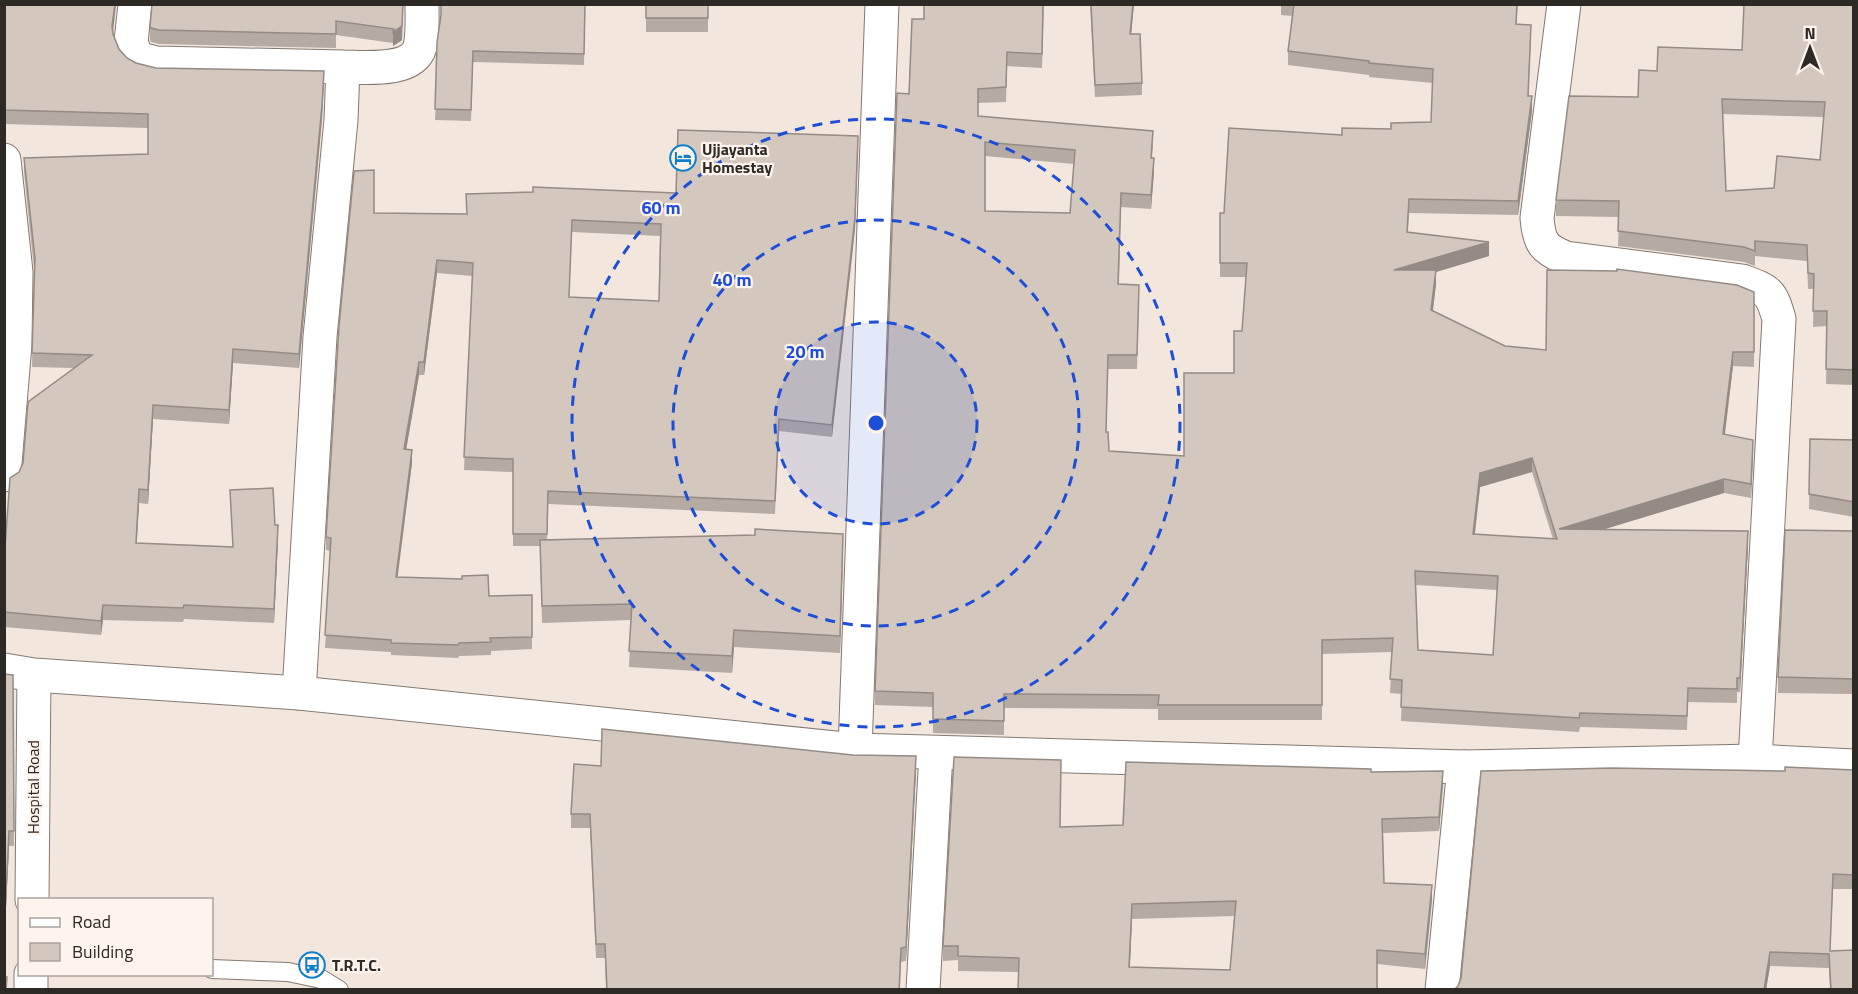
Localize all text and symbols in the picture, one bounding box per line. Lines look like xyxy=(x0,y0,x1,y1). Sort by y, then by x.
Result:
north arrow xyxy=(1780,18,1840,78)
text: N xyxy=(1804,21,1816,45)
place label: Ujjayanta Homestay xyxy=(702,137,772,179)
hotel icon: Ujjayanta Homestay xyxy=(668,143,698,173)
text: 60 m xyxy=(641,194,681,221)
text: 40 m xyxy=(712,266,752,293)
text: 20 m xyxy=(785,338,825,365)
centre of rings xyxy=(866,413,886,433)
street label: Hospital Road xyxy=(21,740,45,834)
legend xyxy=(18,898,213,976)
text: Road xyxy=(72,908,111,935)
text: Building xyxy=(72,938,133,965)
bus stop icon: T.R.T.C. xyxy=(297,950,327,980)
place label: T.R.T.C. xyxy=(332,953,381,977)

